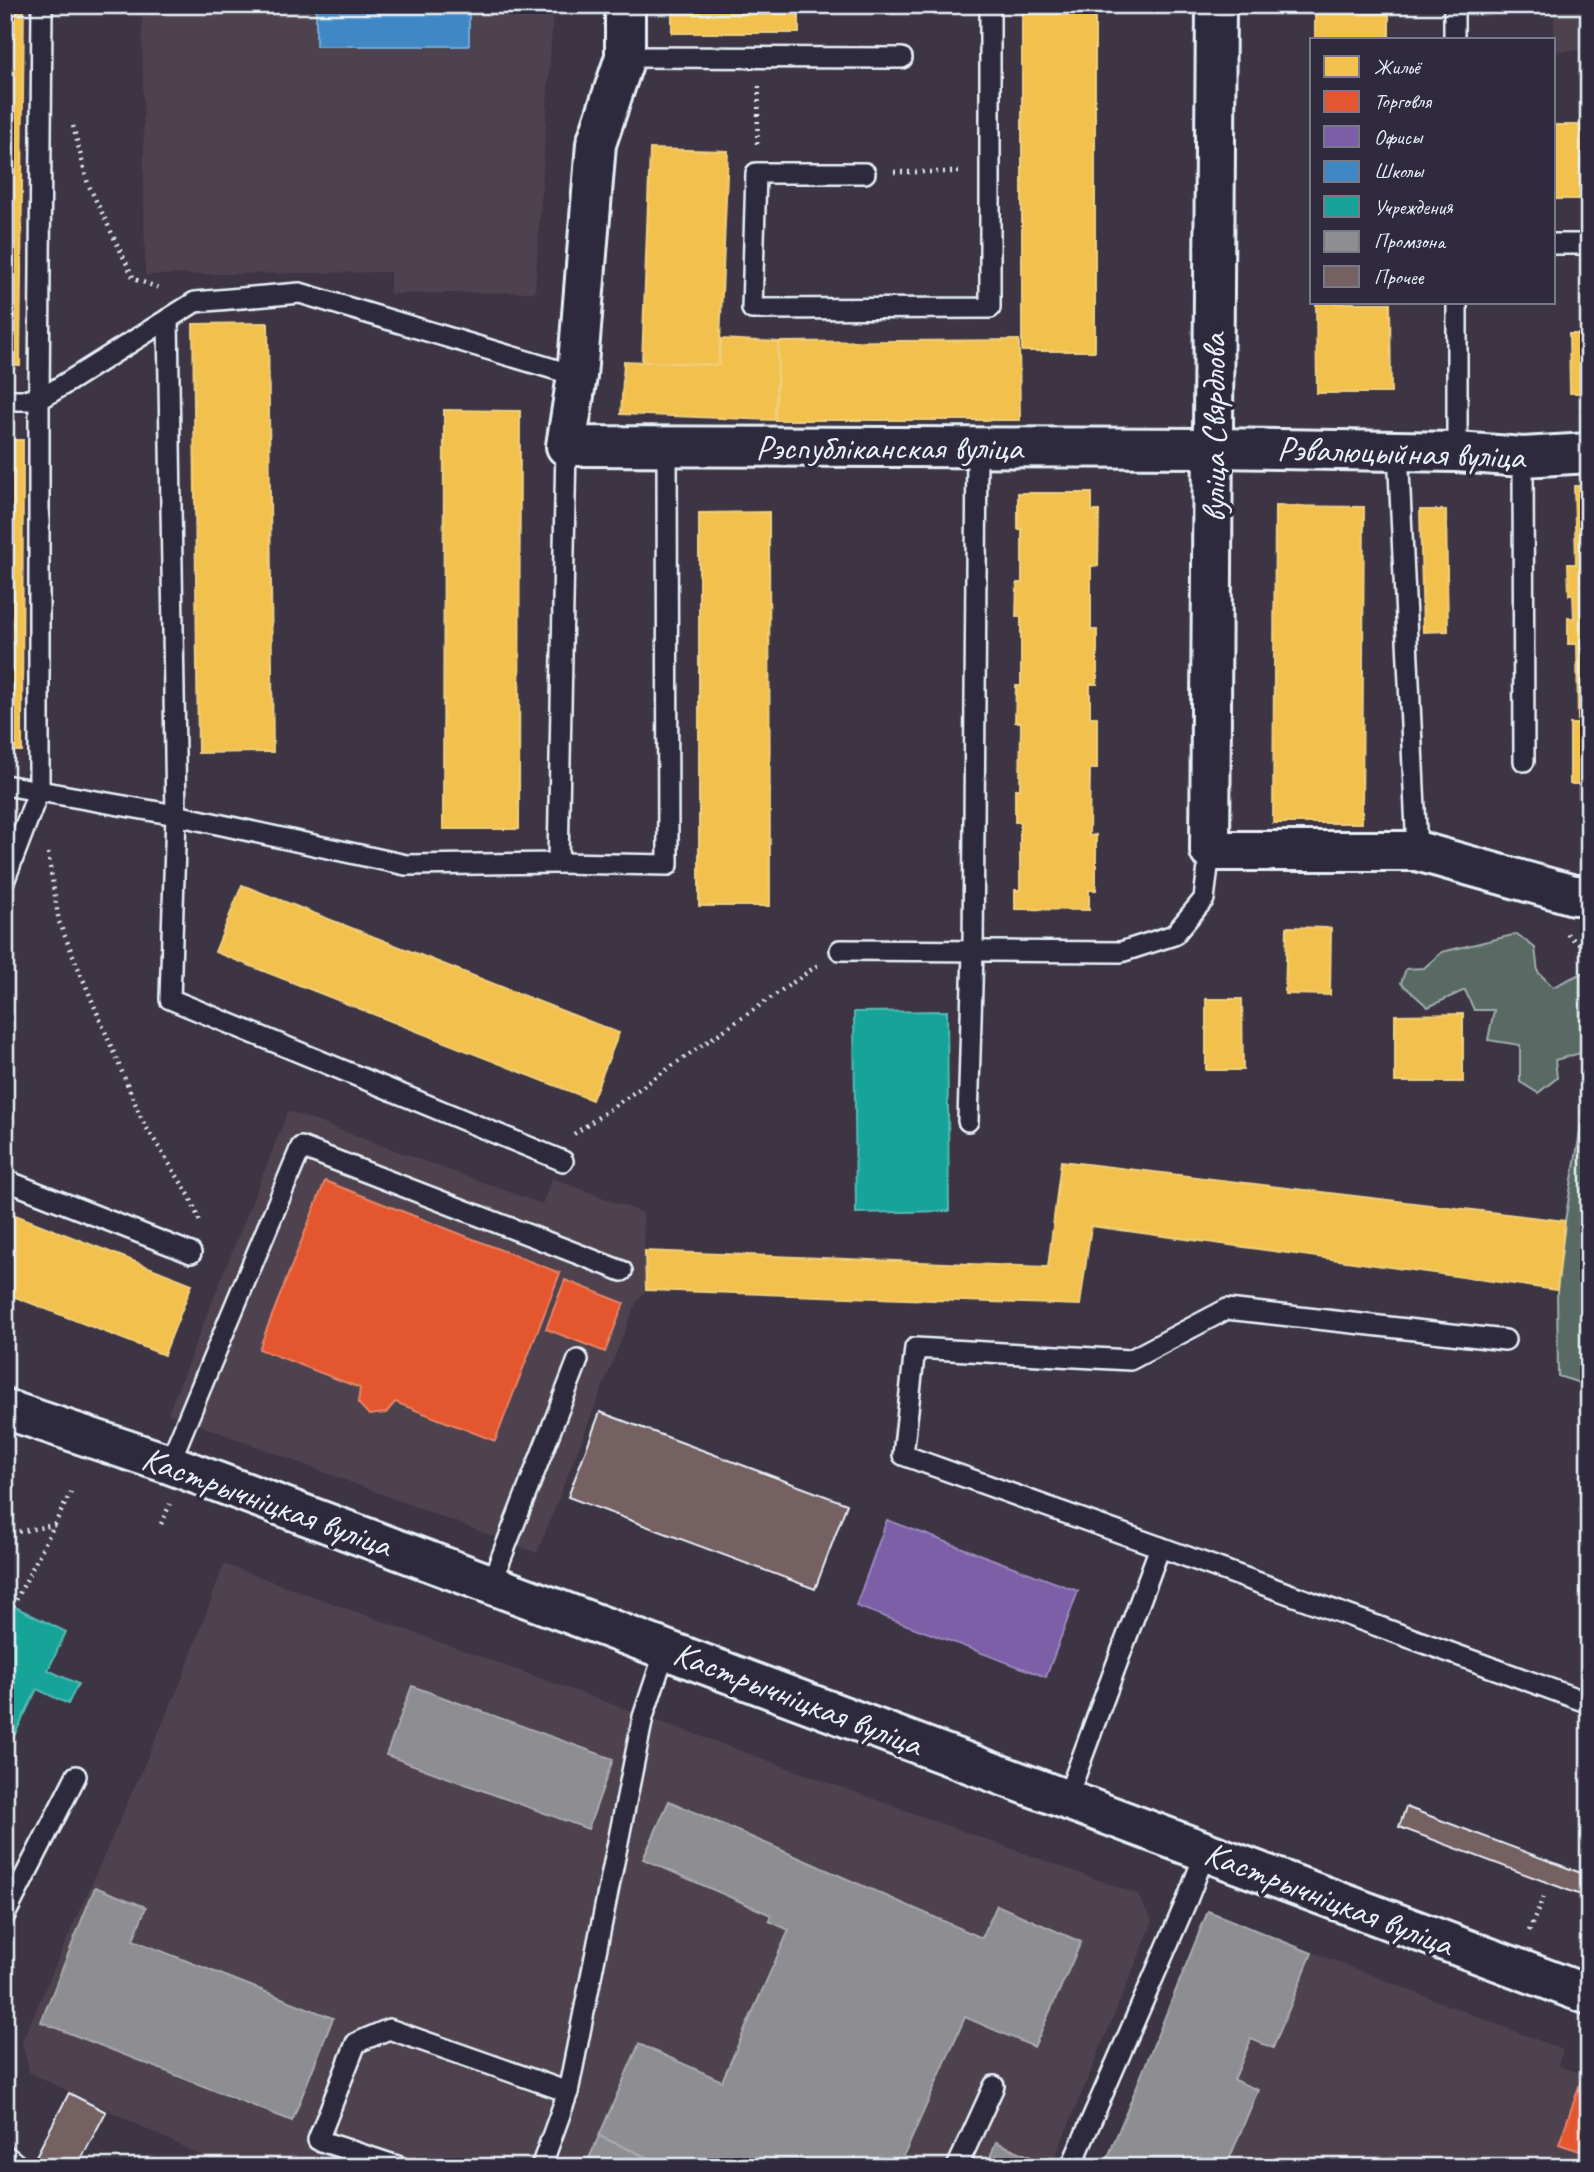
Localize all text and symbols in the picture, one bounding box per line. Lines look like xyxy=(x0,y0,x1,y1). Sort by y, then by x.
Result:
legend xyxy=(1310,38,1556,304)
text: Жильё xyxy=(1374,54,1423,80)
text: Торговля xyxy=(1374,88,1433,114)
text: Офисы xyxy=(1374,124,1424,150)
text: Школы xyxy=(1374,158,1425,184)
text: Учреждения xyxy=(1374,194,1454,220)
text: Промзона xyxy=(1374,228,1447,254)
text: Прочее xyxy=(1374,264,1425,290)
street label: вуліца Свярдлова xyxy=(1191,331,1236,523)
street label: Рэспубліканская вуліца xyxy=(756,425,1025,470)
street label: Рэвалюцыйная вуліца xyxy=(1276,426,1528,479)
street label: Кастрычніцкая вуліца xyxy=(136,1435,400,1568)
street label: Кастрычніцкая вуліца xyxy=(667,1630,931,1767)
street label: Кастрычніцкая вуліца xyxy=(1198,1830,1462,1967)

